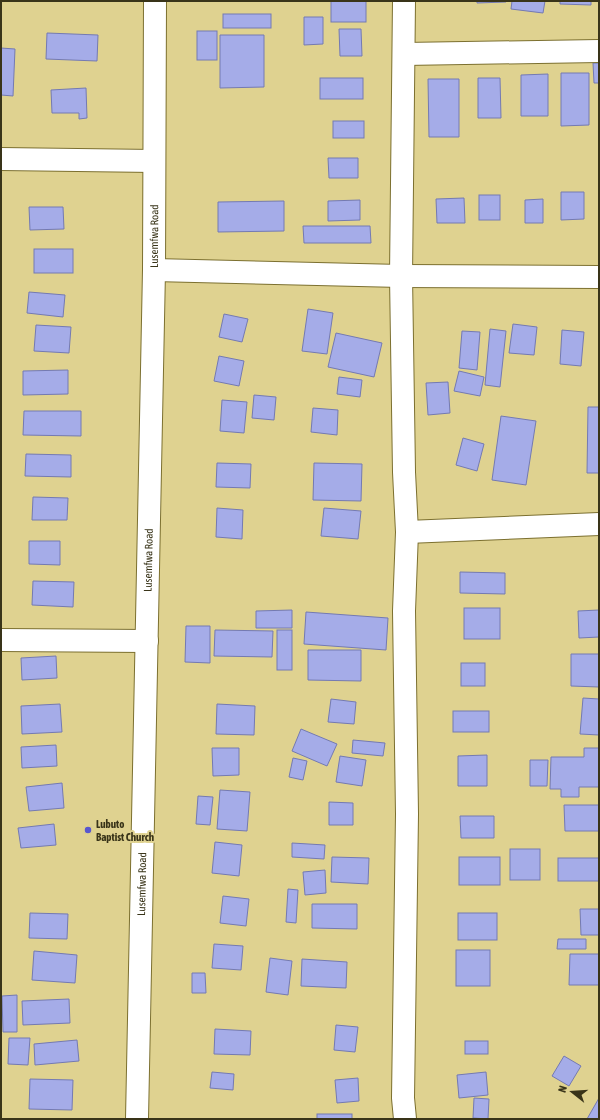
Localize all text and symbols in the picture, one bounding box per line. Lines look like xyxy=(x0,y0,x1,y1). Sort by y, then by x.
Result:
street label: Lusemfwa Road xyxy=(148,204,160,268)
street label: Lusemfwa Road xyxy=(142,528,155,592)
place label: Lubuto Baptist Church xyxy=(96,818,154,843)
marker: Lubuto Baptist Church xyxy=(83,825,93,835)
street label: Lusemfwa Road xyxy=(135,852,148,916)
north arrow xyxy=(552,1072,592,1112)
text: N xyxy=(556,1084,569,1094)

